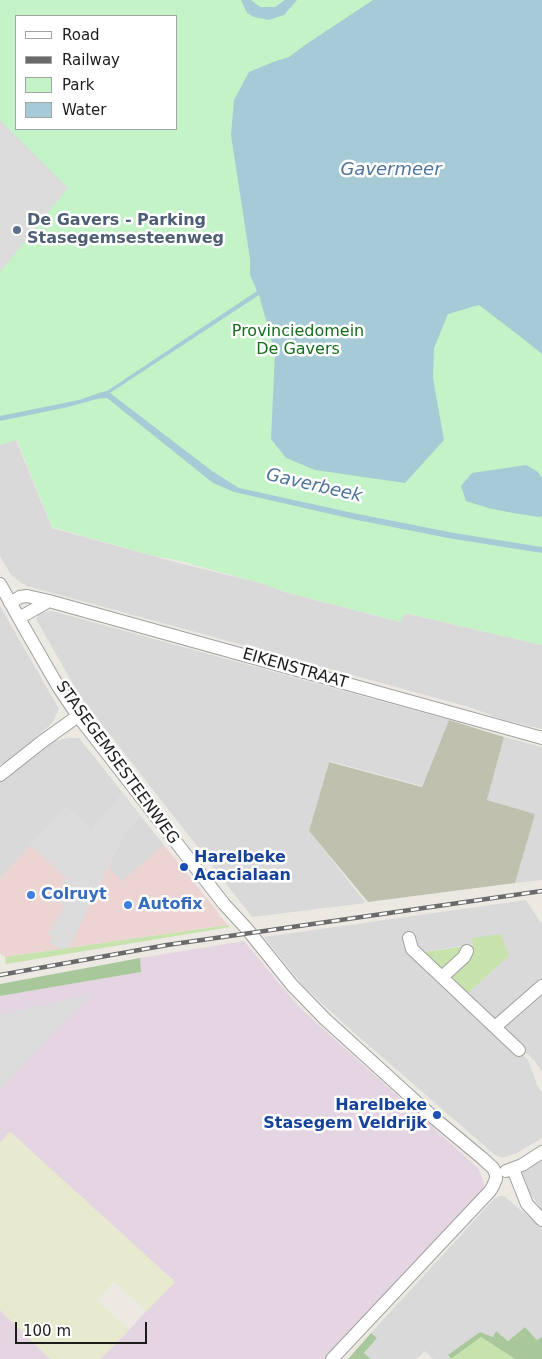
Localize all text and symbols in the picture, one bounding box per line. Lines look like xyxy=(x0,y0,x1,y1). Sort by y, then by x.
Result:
legend xyxy=(15,15,178,130)
text: Road xyxy=(62,26,100,44)
text: Railway xyxy=(62,51,120,69)
text: Park xyxy=(62,76,94,94)
text: Water xyxy=(62,101,106,119)
water label: Gavermeer xyxy=(340,159,442,181)
place label: De Gavers - Parking Stasegemsesteenweg xyxy=(27,211,224,249)
marker: De Gavers - Parking Stasegemsesteenweg xyxy=(11,224,23,236)
park label: Provinciedomein De Gavers xyxy=(232,322,364,360)
water label: Gaverbeek xyxy=(264,464,364,508)
street label: EIKENSTRAAT xyxy=(240,645,350,693)
street label: STASEGEMSESTEENWEG xyxy=(51,678,183,848)
place label: Harelbeke Acacialaan xyxy=(194,848,291,886)
marker: Harelbeke Acacialaan xyxy=(178,861,190,873)
place label: Colruyt xyxy=(41,885,107,905)
marker: Colruyt xyxy=(25,889,37,901)
place label: Autofix xyxy=(138,895,203,915)
marker: Autofix xyxy=(122,899,134,911)
place label: Harelbeke Stasegem Veldrijk xyxy=(263,1096,427,1134)
marker: Harelbeke Stasegem Veldrijk xyxy=(431,1109,443,1121)
scale bar xyxy=(18,1312,150,1344)
text: 100 m xyxy=(23,1322,71,1340)

